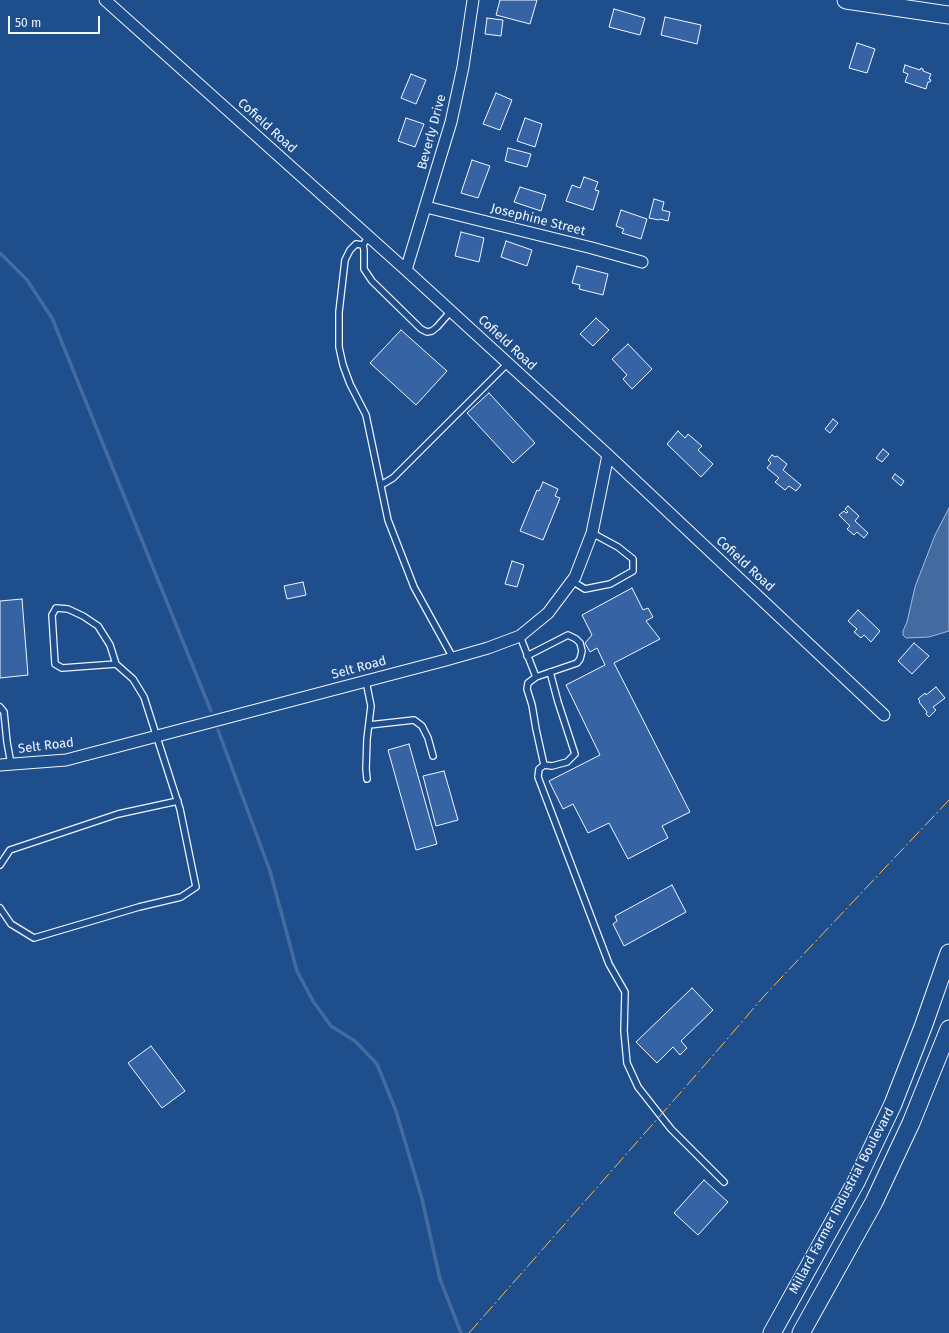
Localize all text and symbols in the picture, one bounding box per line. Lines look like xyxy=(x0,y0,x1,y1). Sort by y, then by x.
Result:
scale bar xyxy=(10,8,102,34)
text: 50 m xyxy=(15,16,41,30)
street label: Beverly Drive xyxy=(414,93,450,171)
street label: Cofield Road xyxy=(234,95,300,157)
street label: Josephine Street xyxy=(489,201,587,239)
street label: Cofield Road xyxy=(475,312,539,374)
street label: Cofield Road xyxy=(713,533,777,595)
street label: Selt Road xyxy=(330,653,388,683)
street label: Selt Road xyxy=(17,735,75,757)
street label: Millard Farmer Industrial Boulevard xyxy=(786,1105,898,1297)

